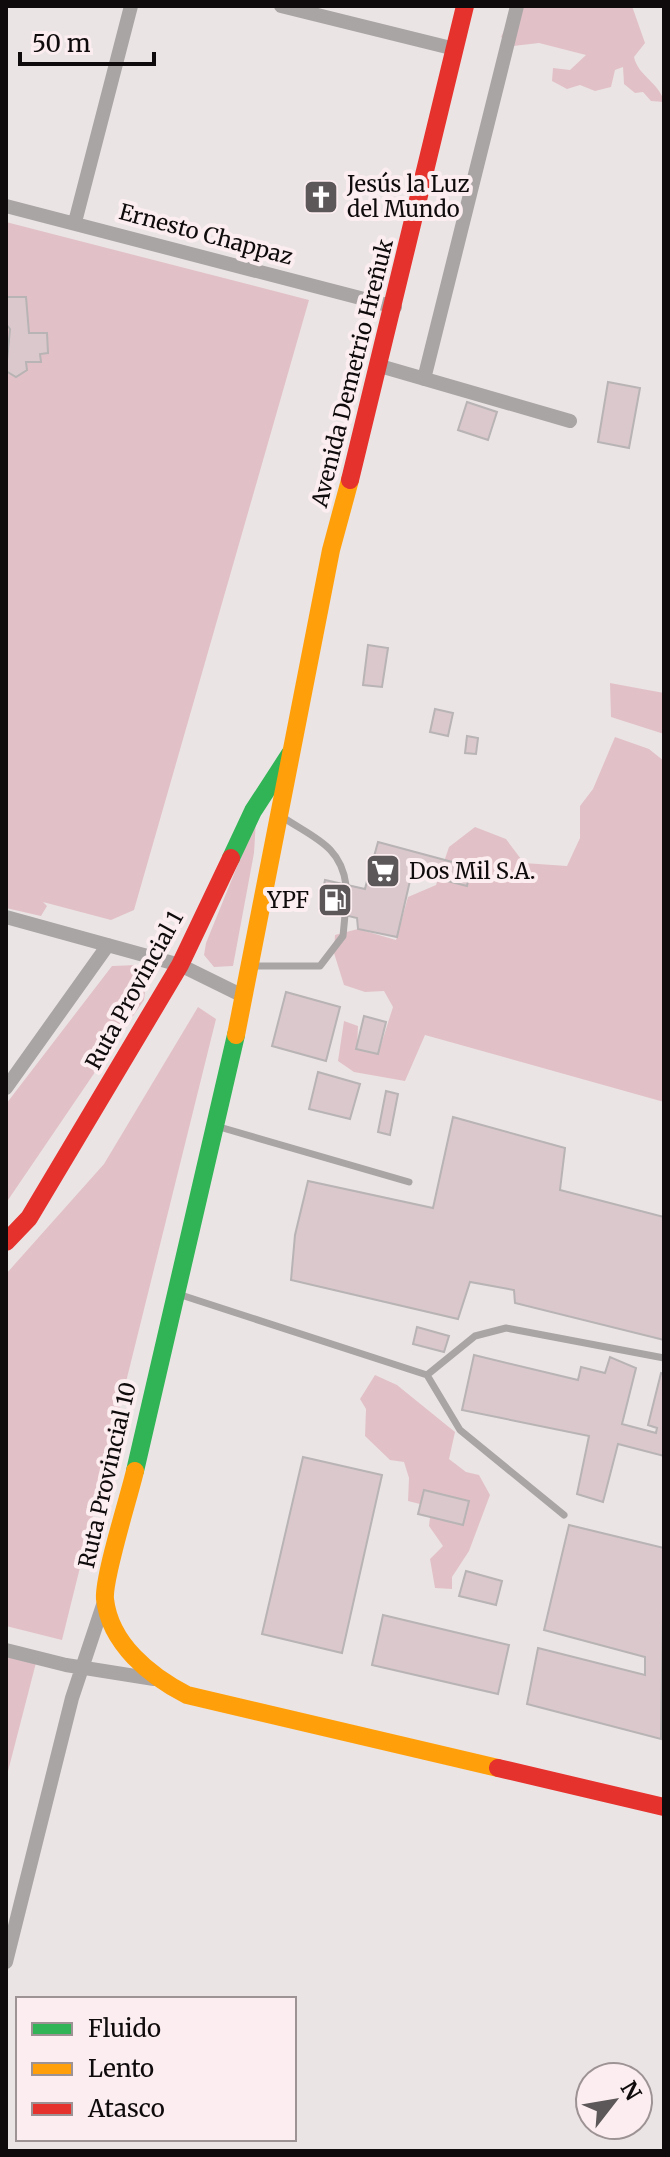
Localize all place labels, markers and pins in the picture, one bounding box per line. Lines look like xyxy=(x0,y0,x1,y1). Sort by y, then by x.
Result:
place label: Jesús la Luz del Mundo xyxy=(346,170,470,223)
church icon: Jesús la Luz del Mundo xyxy=(302,178,340,216)
supermarket icon: Dos Mil S.A. xyxy=(364,852,402,890)
place label: Dos Mil S.A. xyxy=(409,857,535,885)
fuel station icon: YPF xyxy=(316,881,354,919)
place label: YPF xyxy=(266,886,309,914)

